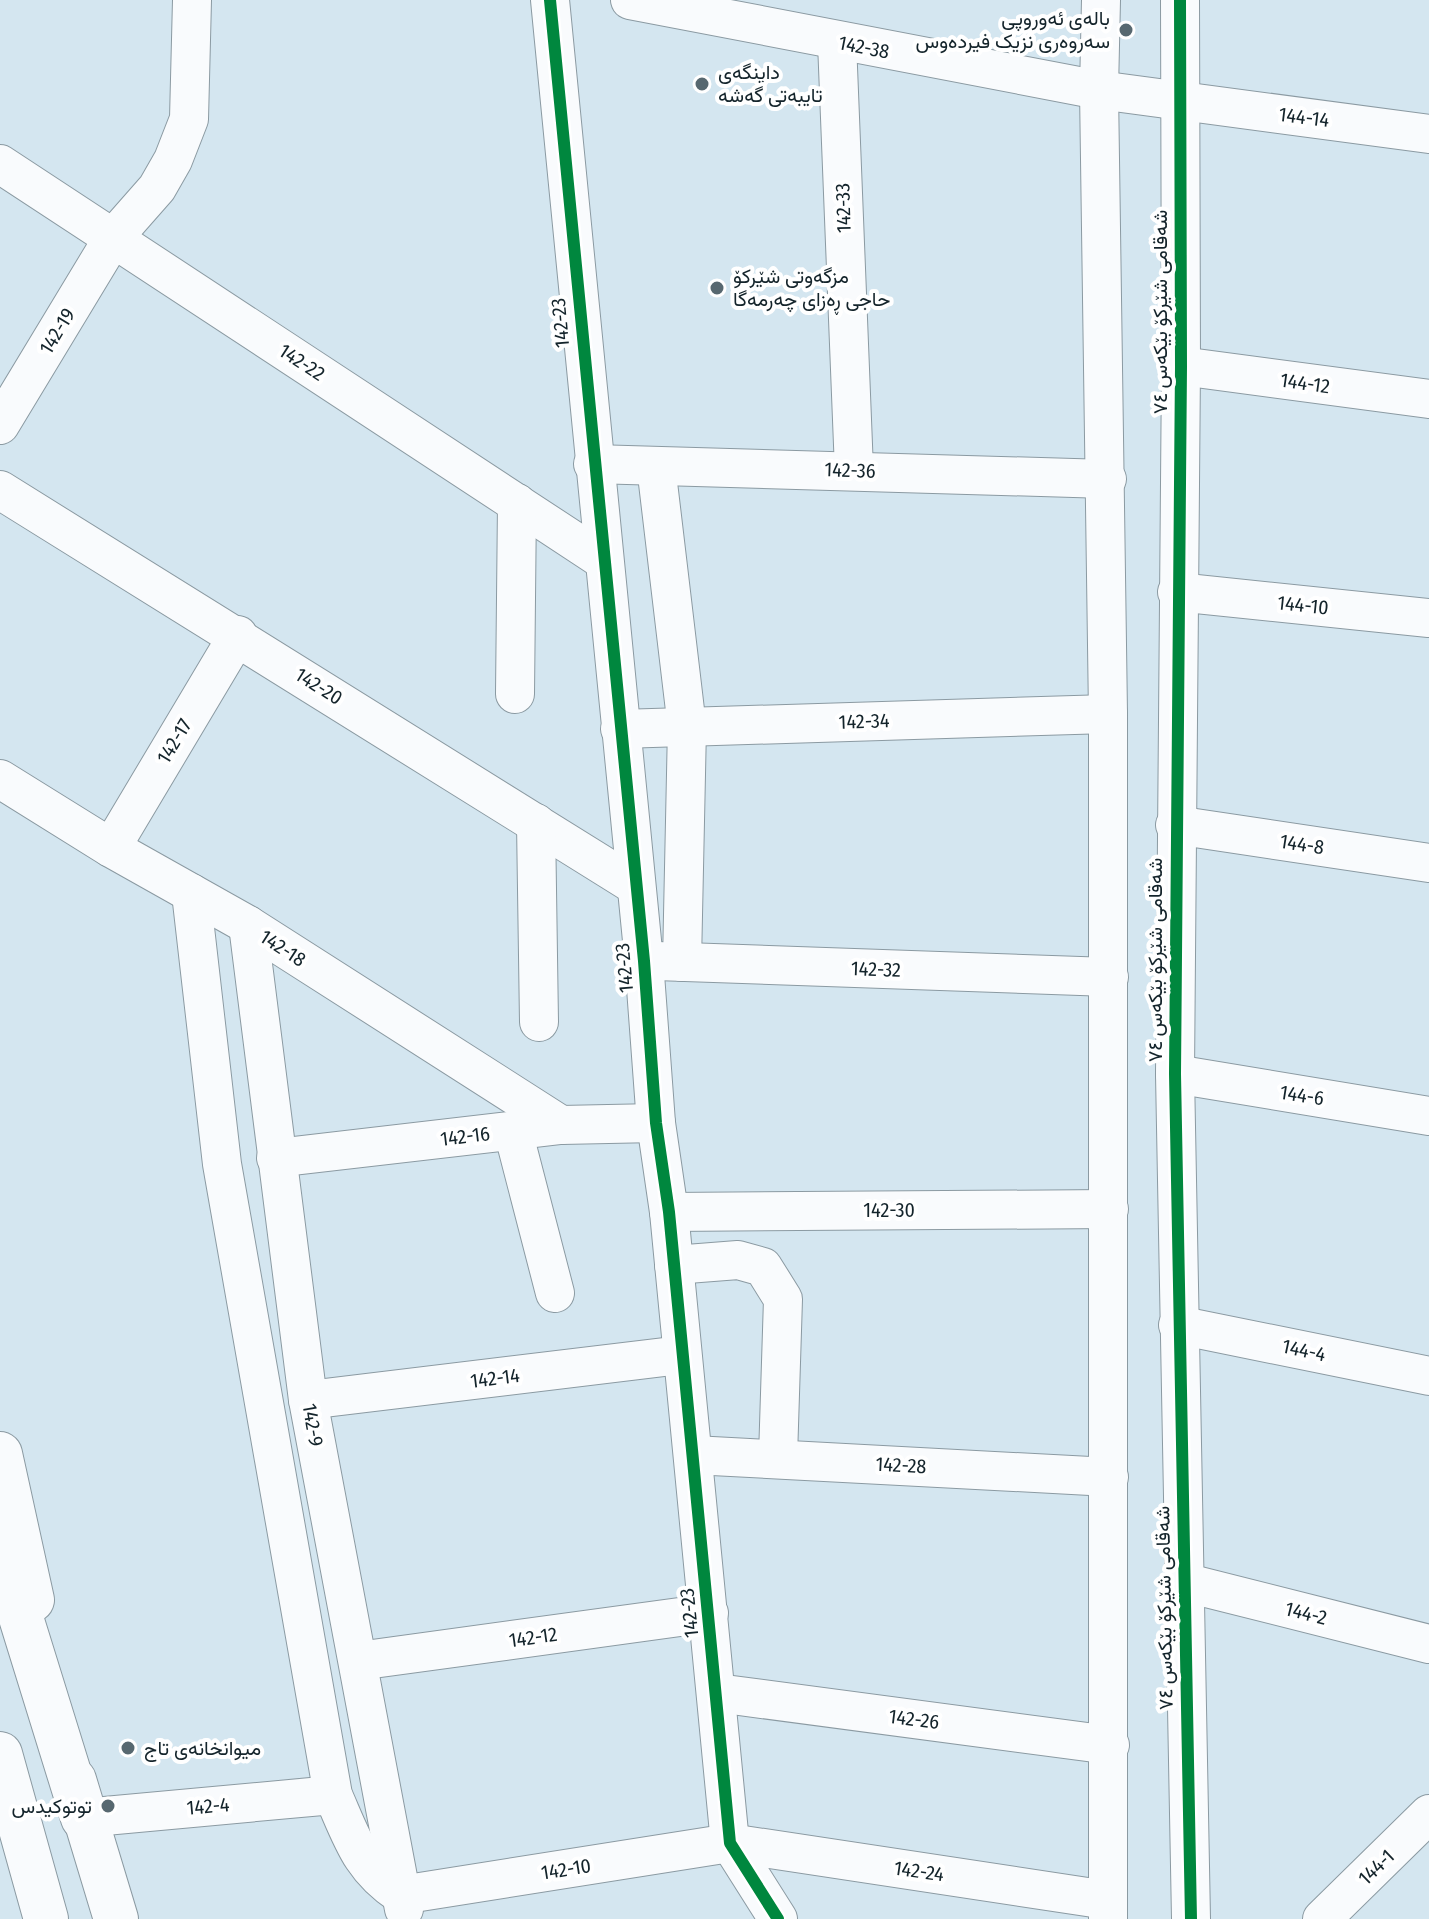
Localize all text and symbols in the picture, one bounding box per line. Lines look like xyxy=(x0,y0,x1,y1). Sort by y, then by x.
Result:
place label: بالەی ئەوروپی سەروەری نزیک فیردەوس xyxy=(916,6,1110,54)
marker: بالەی ئەوروپی سەروەری نزیک فیردەوس xyxy=(1117,21,1135,39)
street label: 142-38 xyxy=(837,30,891,64)
place label: داینگەی تایبەتی گەشە xyxy=(718,60,823,107)
marker: داینگەی تایبەتی گەشە xyxy=(693,75,711,93)
street label: 144-14 xyxy=(1277,102,1331,132)
street label: 142-33 xyxy=(830,182,856,234)
street label: شەقامی شێرکۆ بێکەس ٧٤ xyxy=(1148,210,1173,414)
place label: مزگەوتی شێرکۆ حاجی ڕەزای چەرمەگا xyxy=(733,264,890,315)
marker: مزگەوتی شێرکۆ حاجی ڕەزای چەرمەگا xyxy=(708,279,726,297)
street label: 142-23 xyxy=(546,297,574,349)
street label: 142-19 xyxy=(34,304,80,358)
street label: 142-22 xyxy=(275,338,330,386)
street label: 144-12 xyxy=(1279,368,1331,398)
street label: 142-36 xyxy=(824,457,876,483)
street label: 144-10 xyxy=(1276,590,1330,620)
street label: 142-20 xyxy=(291,662,347,710)
street label: 142-34 xyxy=(838,708,890,734)
street label: 142-17 xyxy=(151,714,197,768)
street label: 144-8 xyxy=(1278,829,1326,859)
street label: شەقامی شێرکۆ بێکەس ٧٤ xyxy=(1143,858,1168,1062)
street label: 142-18 xyxy=(256,924,310,972)
street label: 142-23 xyxy=(610,942,638,994)
street label: 142-32 xyxy=(851,956,902,982)
street label: 144-6 xyxy=(1278,1080,1326,1110)
street label: 142-16 xyxy=(439,1121,491,1151)
street label: 142-30 xyxy=(863,1198,915,1222)
street label: 144-4 xyxy=(1280,1334,1328,1366)
street label: 142-14 xyxy=(469,1363,521,1393)
street label: 142-9 xyxy=(297,1402,329,1448)
street label: 142-28 xyxy=(875,1452,927,1478)
street label: شەقامی شێرکۆ بێکەس ٧٤ xyxy=(1150,1506,1179,1710)
street label: 142-23 xyxy=(674,1587,704,1639)
street label: 144-2 xyxy=(1283,1596,1330,1630)
street label: 142-12 xyxy=(507,1622,559,1652)
street label: 142-26 xyxy=(887,1704,941,1734)
place label: میوانخانەی تاج xyxy=(144,1736,261,1762)
marker: میوانخانەی تاج xyxy=(119,1739,137,1757)
street label: 142-4 xyxy=(186,1792,231,1820)
place label: توتوكيدس xyxy=(12,1794,92,1819)
marker: توتوكيدس xyxy=(99,1797,117,1815)
street label: 144-1 xyxy=(1353,1844,1399,1890)
street label: 142-10 xyxy=(539,1853,593,1885)
street label: 142-24 xyxy=(892,1856,946,1886)

